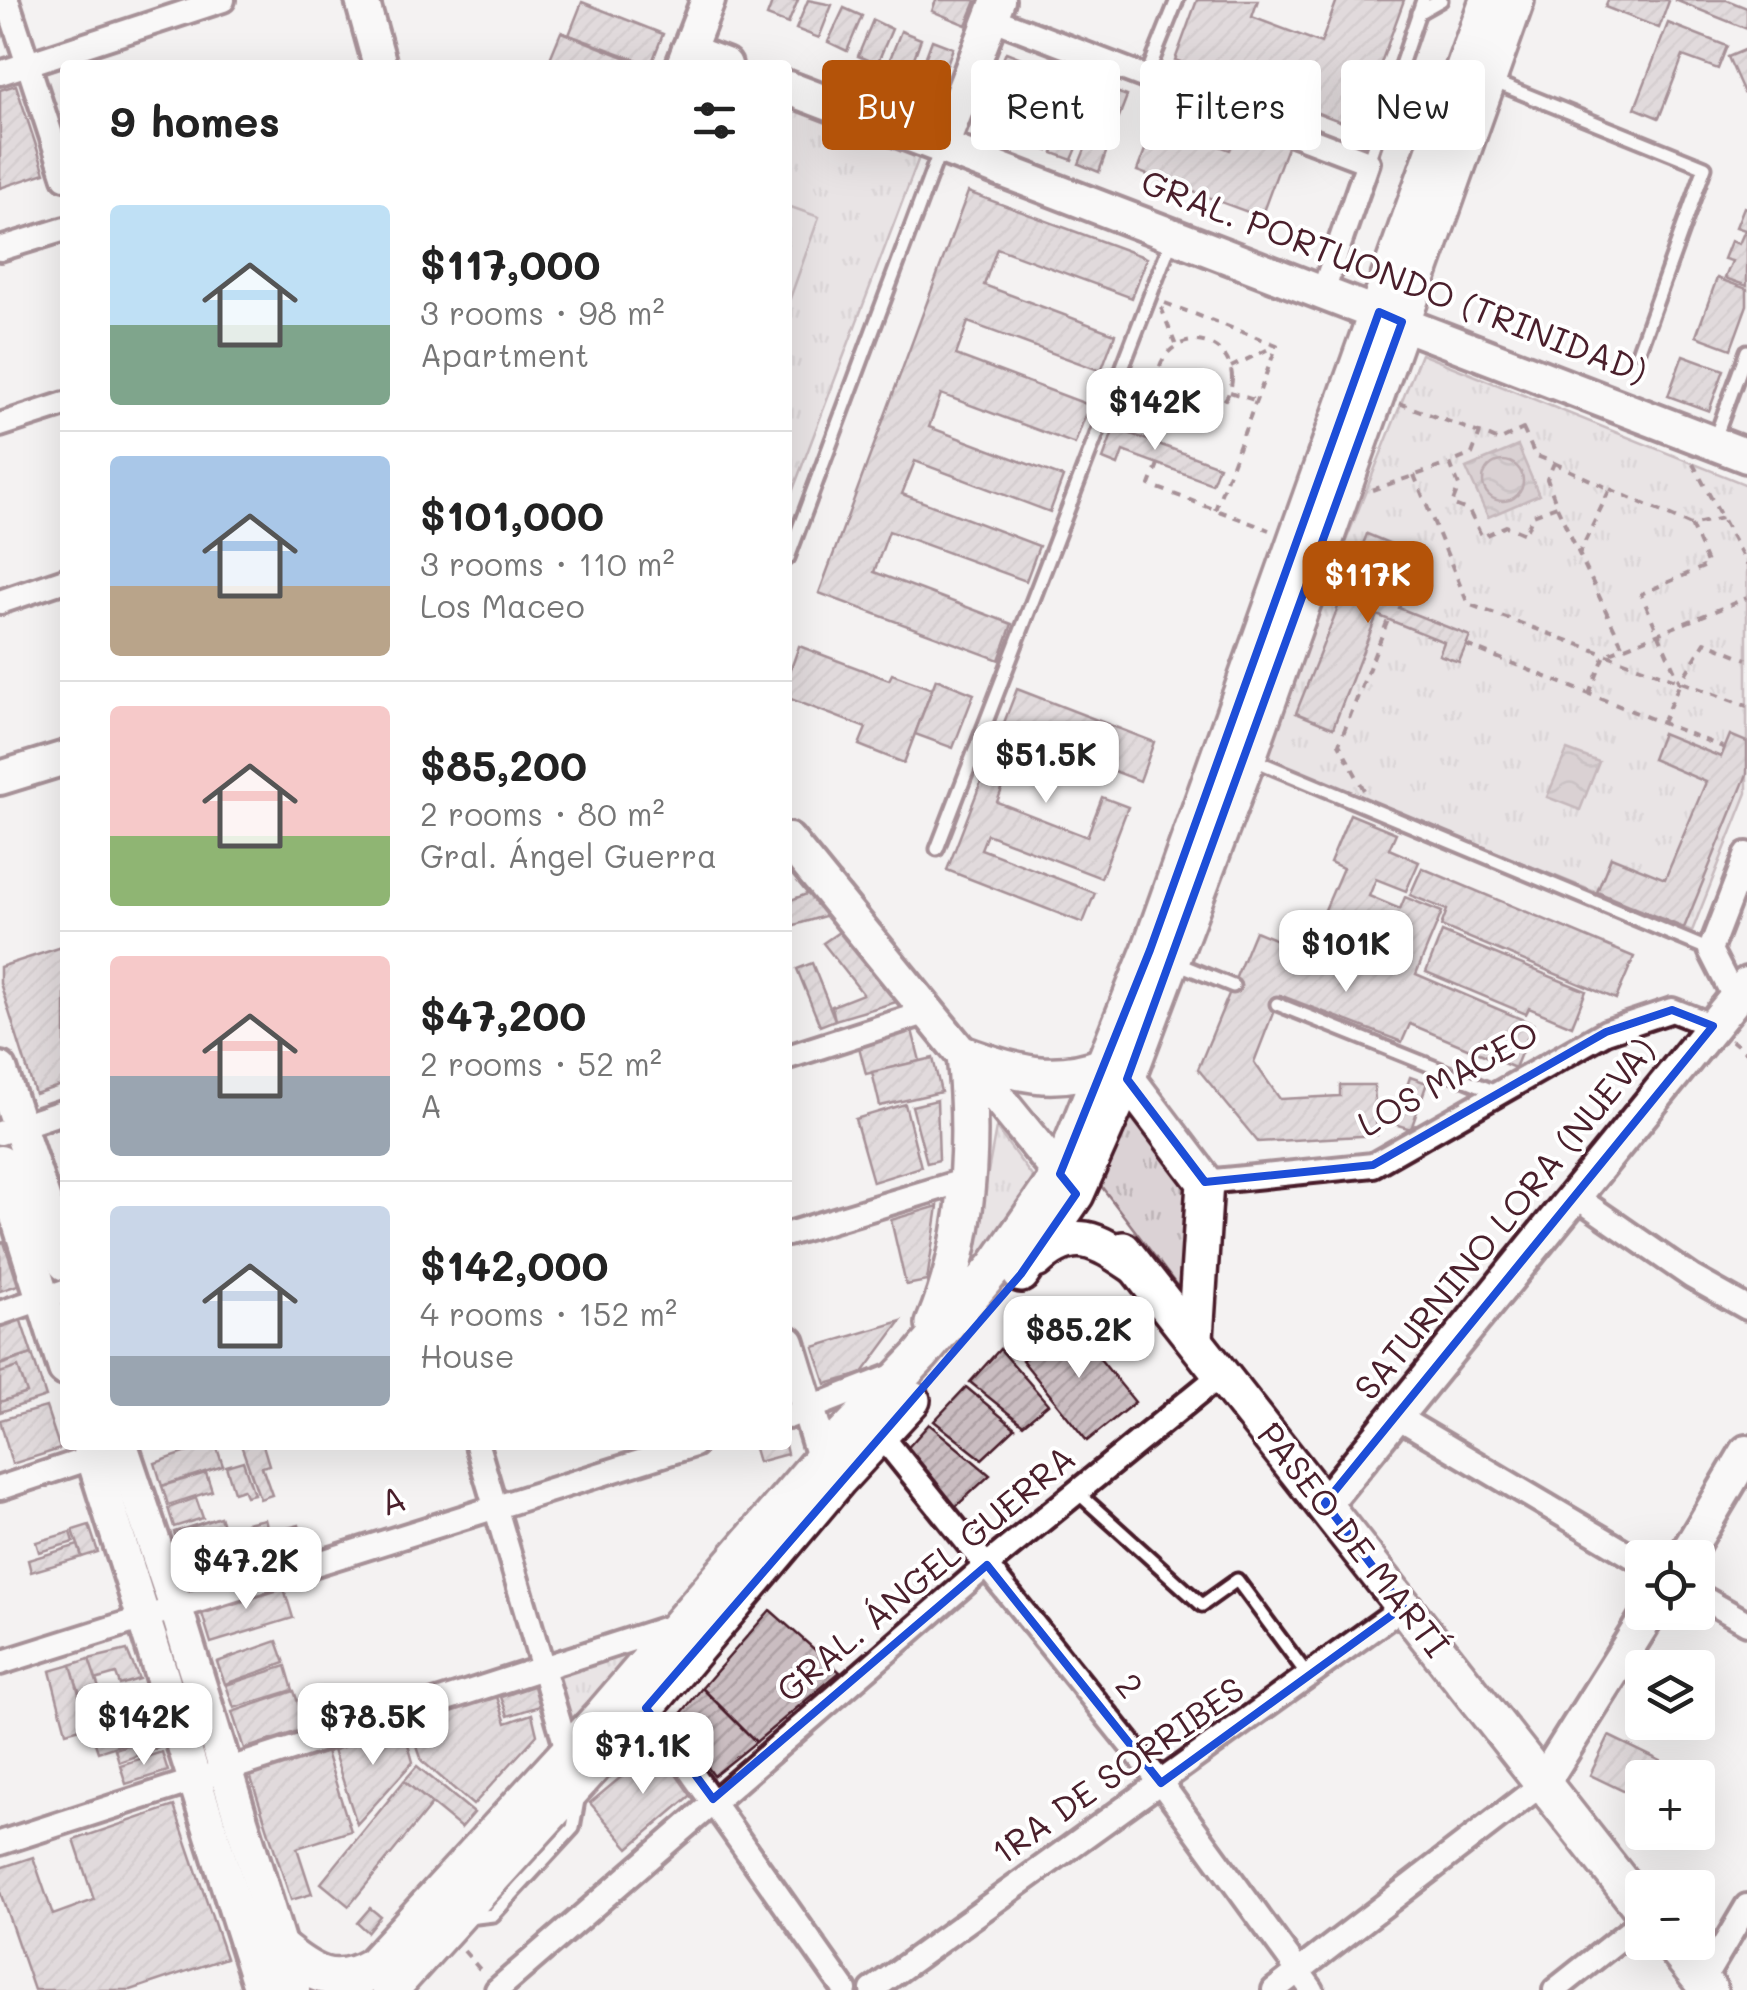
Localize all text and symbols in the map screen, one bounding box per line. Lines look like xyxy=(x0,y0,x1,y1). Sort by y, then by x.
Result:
chip: Buy xyxy=(822,60,951,150)
chip: Rent xyxy=(971,60,1120,150)
chip: Filters xyxy=(1140,60,1321,150)
chip: New xyxy=(1341,60,1485,150)
text: 9 homes xyxy=(110,93,280,148)
icon: filters xyxy=(687,93,742,148)
street label: GRAL. PORTUONDO (TRINIDAD) xyxy=(1135,157,1654,393)
text: $117,000 xyxy=(420,236,600,291)
icon: home xyxy=(190,245,310,365)
text: 3 rooms · 98 m² xyxy=(420,291,665,333)
text: Apartment xyxy=(420,333,589,375)
pin: $142K xyxy=(1085,368,1225,453)
text: $142K xyxy=(1108,379,1202,421)
text: $101,000 xyxy=(420,487,604,542)
icon: home xyxy=(190,496,310,616)
pin: $117K xyxy=(1298,541,1438,626)
text: 3 rooms · 110 m² xyxy=(420,542,675,584)
text: $117K xyxy=(1324,552,1412,594)
text: Los Maceo xyxy=(420,584,585,626)
pin: $51.5K xyxy=(965,721,1127,806)
text: $51.5K xyxy=(995,732,1097,774)
text: $85,200 xyxy=(420,737,587,792)
icon: home xyxy=(190,746,310,866)
text: 2 rooms · 80 m² xyxy=(420,792,665,834)
text: Gral. Ángel Guerra xyxy=(420,834,717,876)
pin: $101K xyxy=(1276,910,1416,995)
text: $101K xyxy=(1301,921,1391,963)
text: $47,200 xyxy=(420,987,586,1042)
icon: home xyxy=(190,996,310,1116)
street label: LOS MACEO xyxy=(1348,1009,1546,1146)
street label: SATURNINO LORA (NUEVA) xyxy=(1343,1027,1664,1408)
text: 2 rooms · 52 m² xyxy=(420,1042,662,1084)
text: A xyxy=(420,1084,442,1126)
text: $142,000 xyxy=(420,1237,609,1292)
icon: home xyxy=(190,1246,310,1366)
text: 4 rooms · 152 m² xyxy=(420,1292,677,1334)
pin: $85.2K xyxy=(998,1296,1160,1381)
text: $85.2K xyxy=(1025,1307,1133,1349)
text: House xyxy=(420,1334,515,1376)
street label: PASEO DE MARTÍ xyxy=(1248,1412,1461,1666)
street label: GRAL. ÁNGEL GUERRA xyxy=(766,1434,1084,1711)
street label: A xyxy=(374,1473,411,1525)
pin: $47.2K xyxy=(165,1527,327,1612)
text: $47.2K xyxy=(193,1538,299,1580)
map controls xyxy=(1625,1540,1715,1960)
button: locate xyxy=(1625,1540,1715,1630)
button: layers xyxy=(1625,1650,1715,1740)
street label: 2 xyxy=(1107,1663,1155,1707)
street label: 1RA DE SORRIBES xyxy=(982,1665,1252,1874)
pin: $142K xyxy=(74,1683,214,1768)
pin: $78.5K xyxy=(292,1683,454,1768)
text: $142K xyxy=(97,1694,191,1736)
text: $78.5K xyxy=(319,1694,427,1736)
pin: $71.1K xyxy=(562,1712,724,1797)
text: $71.1K xyxy=(595,1723,691,1765)
button: + xyxy=(1625,1760,1715,1850)
button: − xyxy=(1625,1870,1715,1960)

